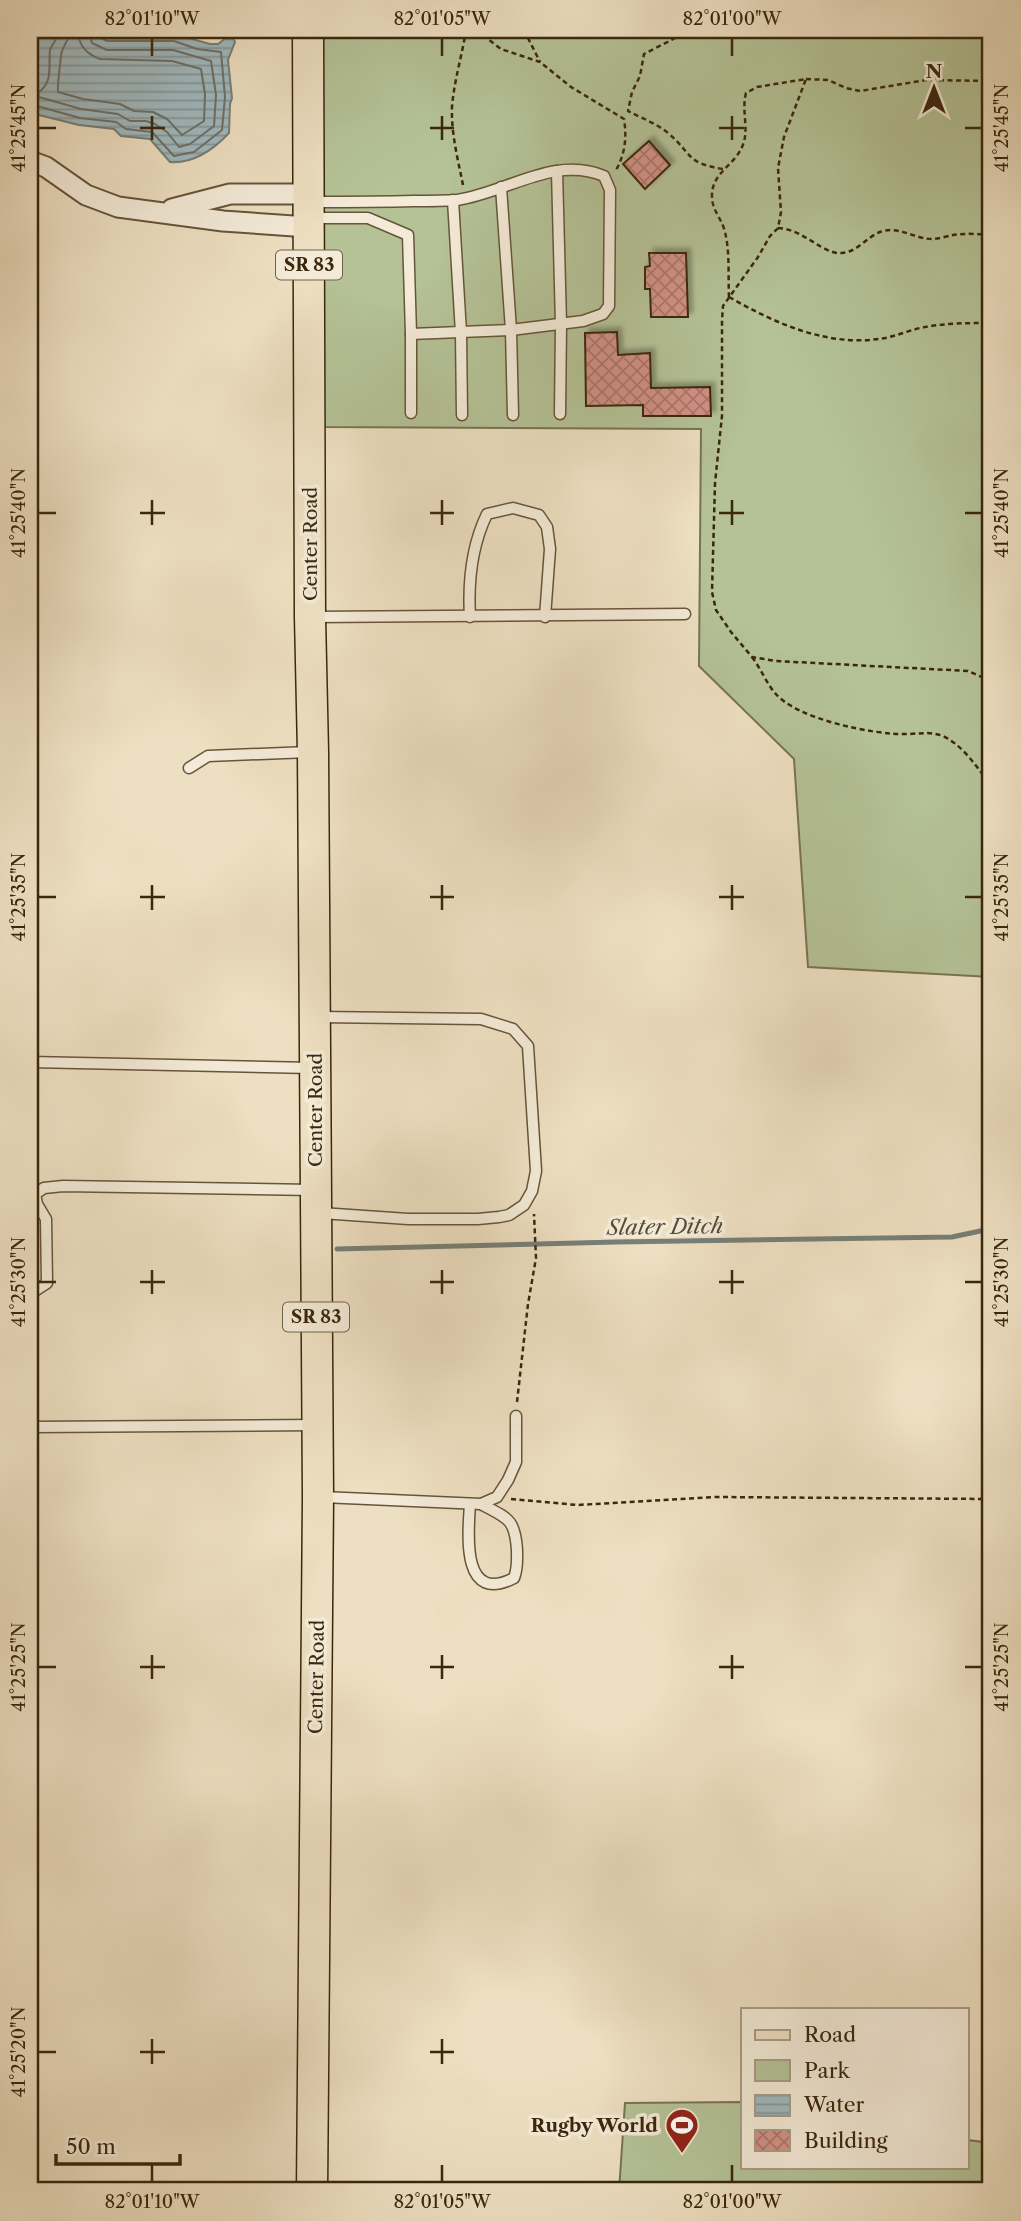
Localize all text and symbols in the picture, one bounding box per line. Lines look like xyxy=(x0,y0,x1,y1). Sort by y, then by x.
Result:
text: 82°01'10"W xyxy=(105,8,201,30)
text: 82°01'05"W xyxy=(393,8,492,30)
text: 82°01'00"W xyxy=(683,8,783,30)
north arrow xyxy=(898,52,968,122)
text: N xyxy=(926,60,942,83)
text: 41°25'45"N xyxy=(8,84,30,172)
text: 41°25'45"N xyxy=(991,84,1013,172)
road number: SR 83 xyxy=(276,250,342,279)
text: 41°25'40"N xyxy=(8,468,30,558)
text: 41°25'40"N xyxy=(991,468,1013,558)
street label: Center Road xyxy=(299,486,322,601)
text: 41°25'35"N xyxy=(8,852,30,941)
text: 41°25'35"N xyxy=(991,852,1013,941)
street label: Center Road xyxy=(304,1052,327,1167)
water label: Slater Ditch xyxy=(605,1213,723,1240)
text: 41°25'30"N xyxy=(8,1237,30,1327)
text: 41°25'30"N xyxy=(991,1237,1013,1327)
road number: SR 83 xyxy=(283,1302,349,1332)
street label: Center Road xyxy=(304,1619,329,1734)
text: 41°25'25"N xyxy=(8,1622,30,1712)
text: 41°25'25"N xyxy=(991,1622,1013,1712)
text: 41°25'20"N xyxy=(8,2006,30,2098)
legend xyxy=(741,2008,968,2168)
text: Road xyxy=(804,2022,856,2047)
text: Park xyxy=(804,2058,850,2083)
text: Water xyxy=(803,2092,864,2117)
sports icon: Rugby World xyxy=(663,2106,701,2155)
place label: Rugby World xyxy=(531,2114,658,2137)
scale bar xyxy=(56,2123,180,2167)
text: Building xyxy=(804,2128,889,2153)
text: 50 m xyxy=(66,2134,116,2159)
text: 82°01'10"W xyxy=(105,2191,201,2213)
text: 82°01'05"W xyxy=(393,2191,492,2213)
text: 82°01'00"W xyxy=(683,2191,783,2213)

